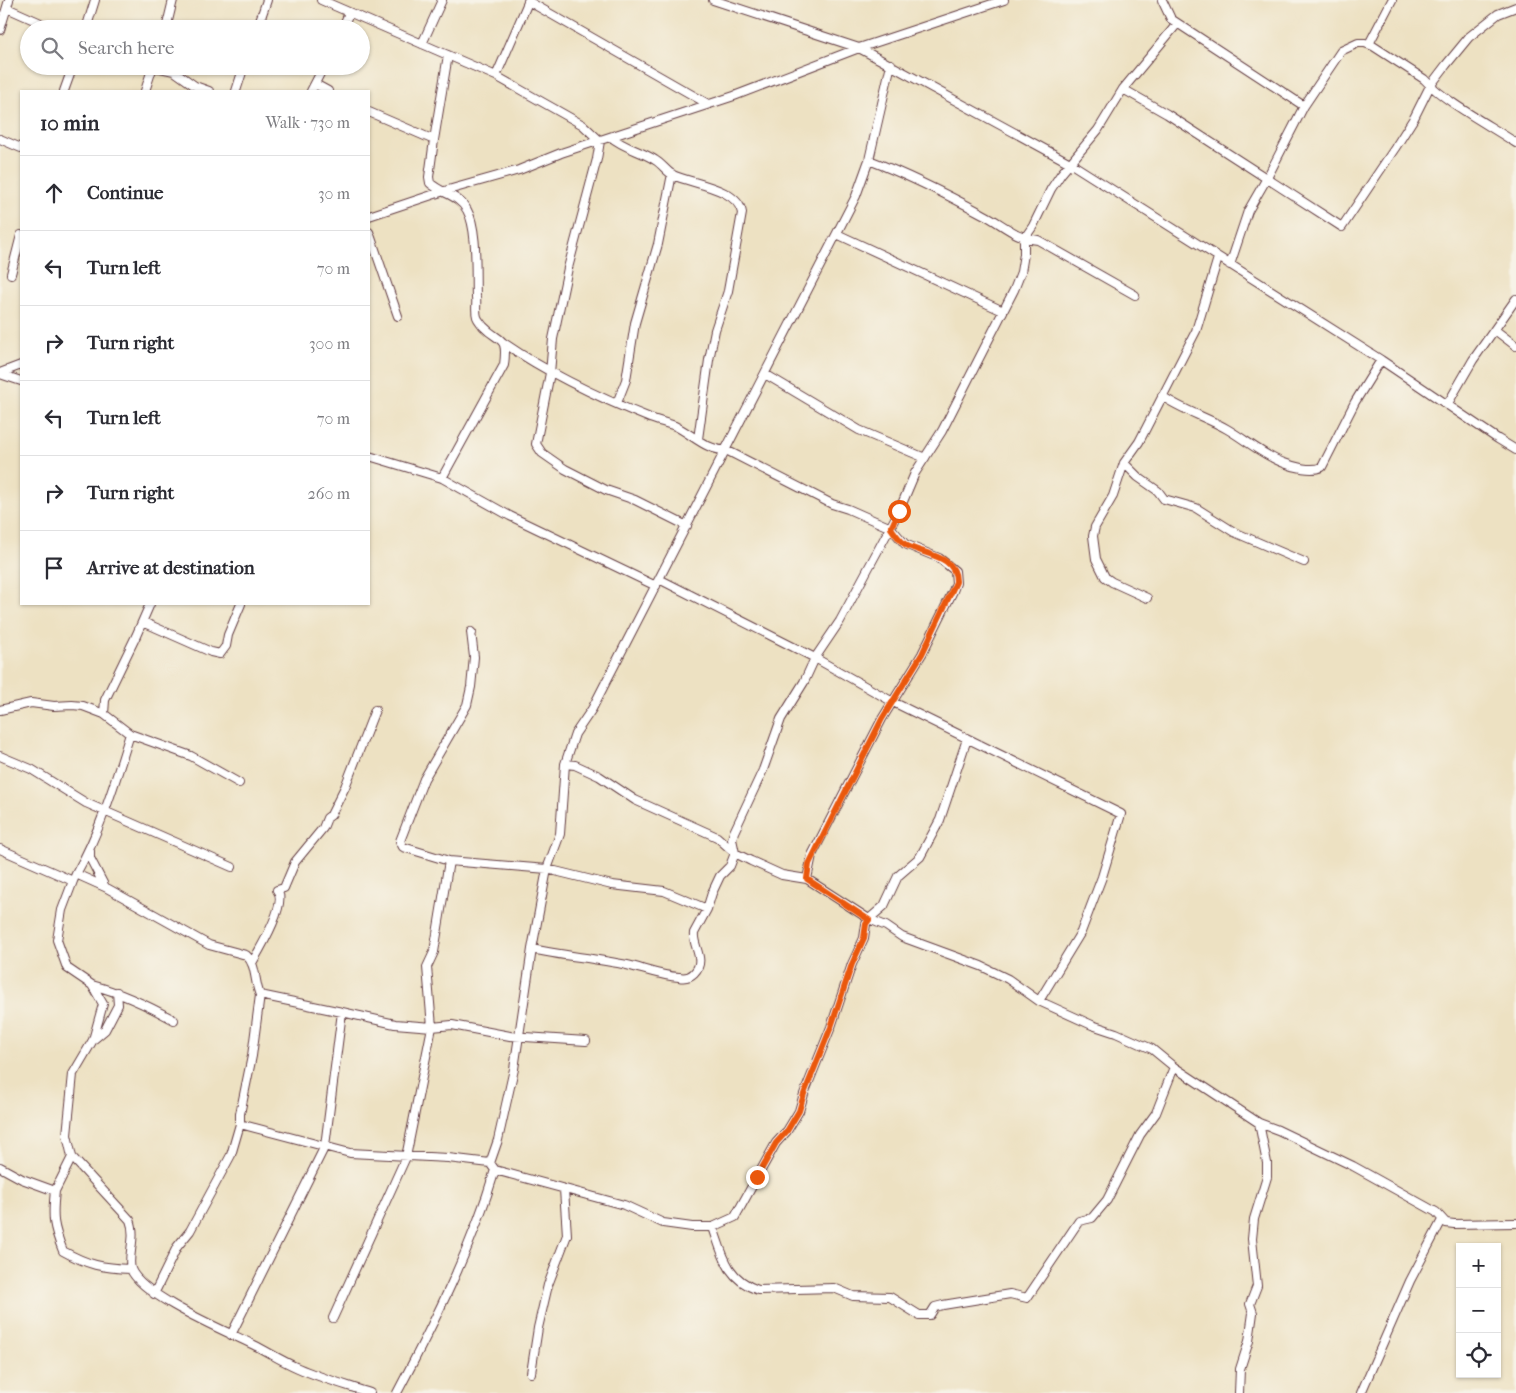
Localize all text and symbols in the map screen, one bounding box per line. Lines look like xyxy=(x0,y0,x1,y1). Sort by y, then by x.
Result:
search box xyxy=(20,20,370,75)
icon: search xyxy=(38,34,66,62)
text: Search here xyxy=(78,37,174,59)
text: 10 min xyxy=(40,111,99,135)
text: Walk · 730 m xyxy=(265,113,350,132)
icon: ahead xyxy=(40,179,68,207)
text: Continue xyxy=(87,182,163,204)
text: 30 m xyxy=(318,184,350,203)
icon: left xyxy=(40,254,68,282)
text: Turn left xyxy=(87,257,161,279)
text: 70 m xyxy=(317,259,350,278)
icon: right xyxy=(40,329,68,357)
text: Turn right xyxy=(87,332,174,354)
text: 300 m xyxy=(309,334,350,353)
icon: left xyxy=(40,404,68,432)
text: Turn left xyxy=(87,407,161,429)
text: 70 m xyxy=(317,409,350,428)
icon: right xyxy=(40,479,68,507)
text: Turn right xyxy=(87,482,174,504)
text: 260 m xyxy=(308,484,350,503)
route start xyxy=(888,500,911,523)
icon: arrive xyxy=(40,554,68,582)
text: Arrive at destination xyxy=(87,557,255,579)
route end xyxy=(746,1166,769,1189)
map controls xyxy=(1456,1243,1501,1378)
button: + xyxy=(1456,1243,1501,1288)
button: − xyxy=(1456,1288,1501,1333)
button: locate xyxy=(1456,1333,1501,1378)

